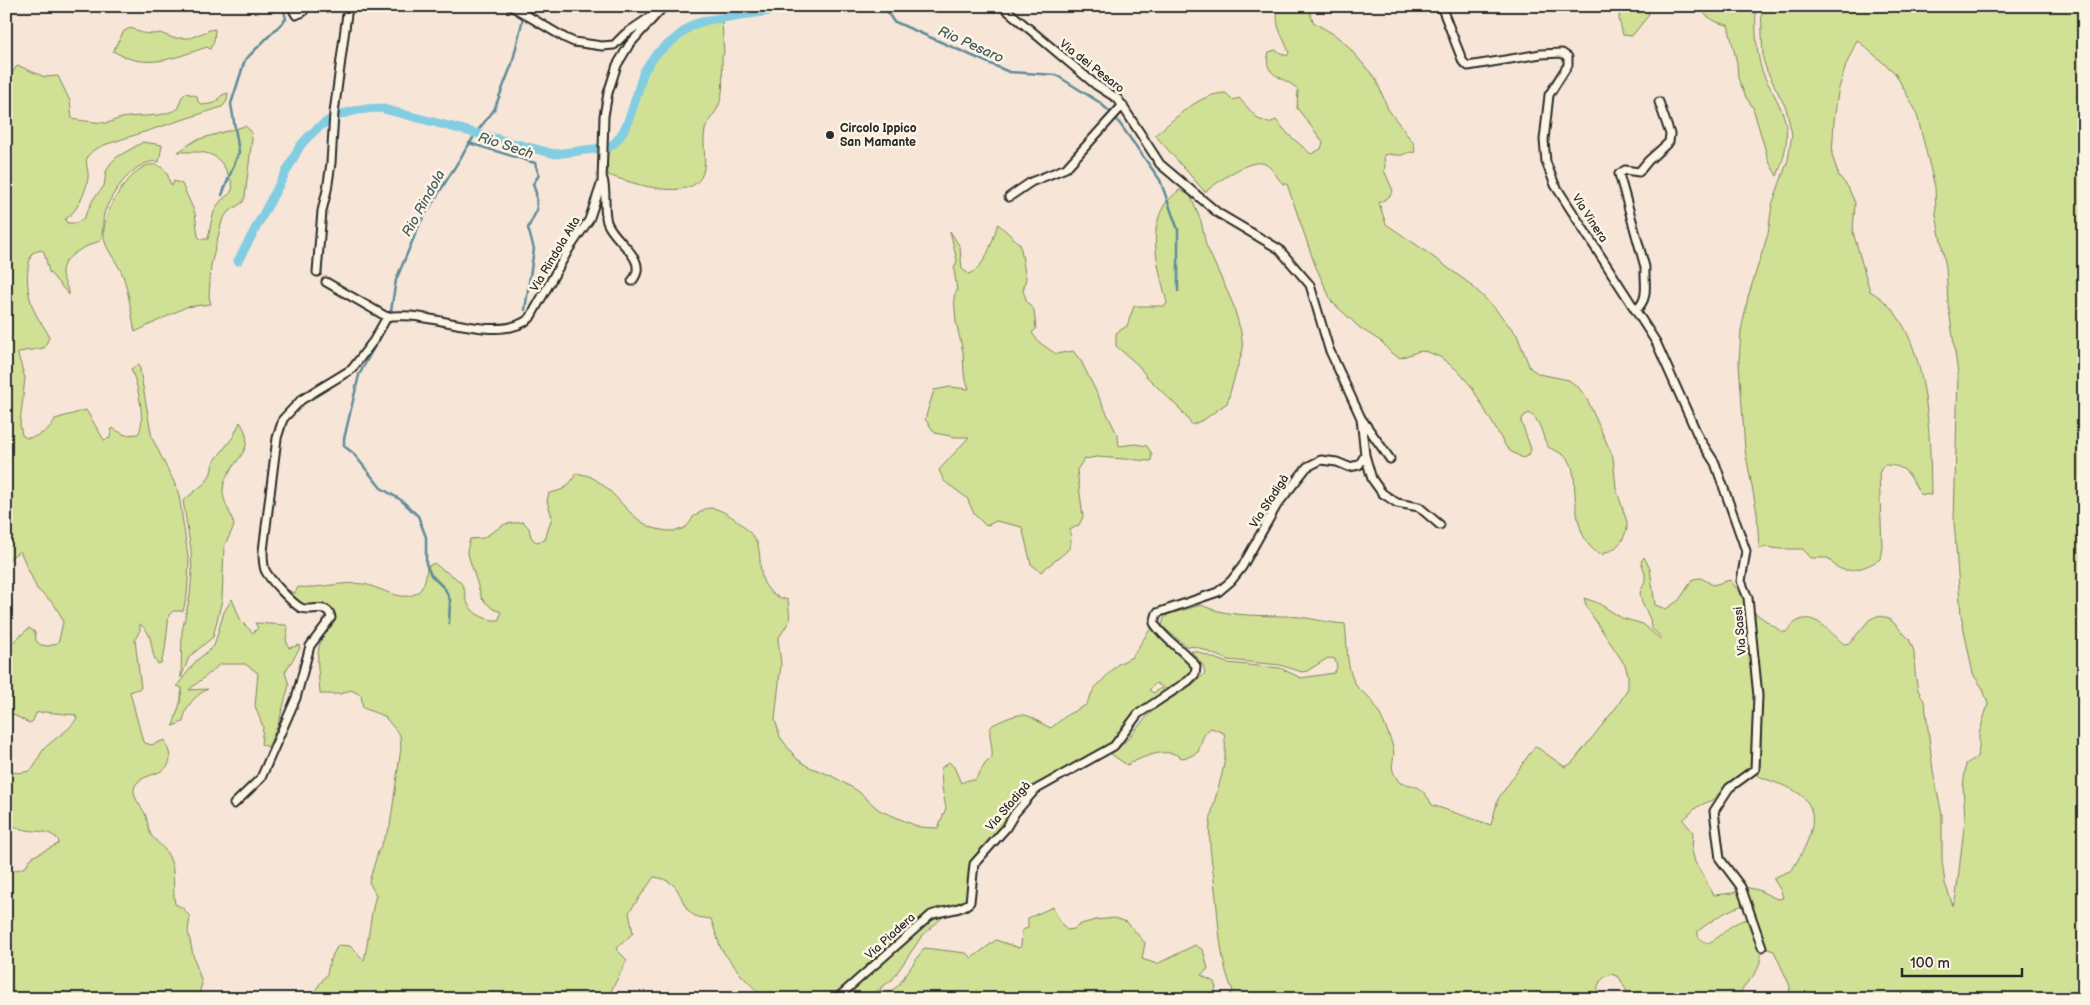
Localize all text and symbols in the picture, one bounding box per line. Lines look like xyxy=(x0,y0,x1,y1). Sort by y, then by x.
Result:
water label: Rio Pesaro xyxy=(935,22,1006,66)
street label: Via dei Pesaro xyxy=(1056,36,1127,96)
place label: Circolo Ippico San Mamante xyxy=(840,121,917,150)
water label: Rio Sech xyxy=(476,129,536,162)
marker: Circolo Ippico San Mamante xyxy=(824,129,836,141)
water label: Rio Rindola xyxy=(398,167,449,239)
street label: Via Vinera xyxy=(1568,191,1611,246)
street label: Via Rindola Alta xyxy=(527,214,584,294)
street label: Via Sfadigà xyxy=(1247,472,1292,531)
street label: Via Sassi xyxy=(1731,606,1750,656)
street label: Via Sfadigà xyxy=(983,778,1034,834)
street label: Via Piadera xyxy=(862,910,919,963)
scale bar xyxy=(1902,945,2022,977)
text: 100 m xyxy=(1910,954,1950,973)

